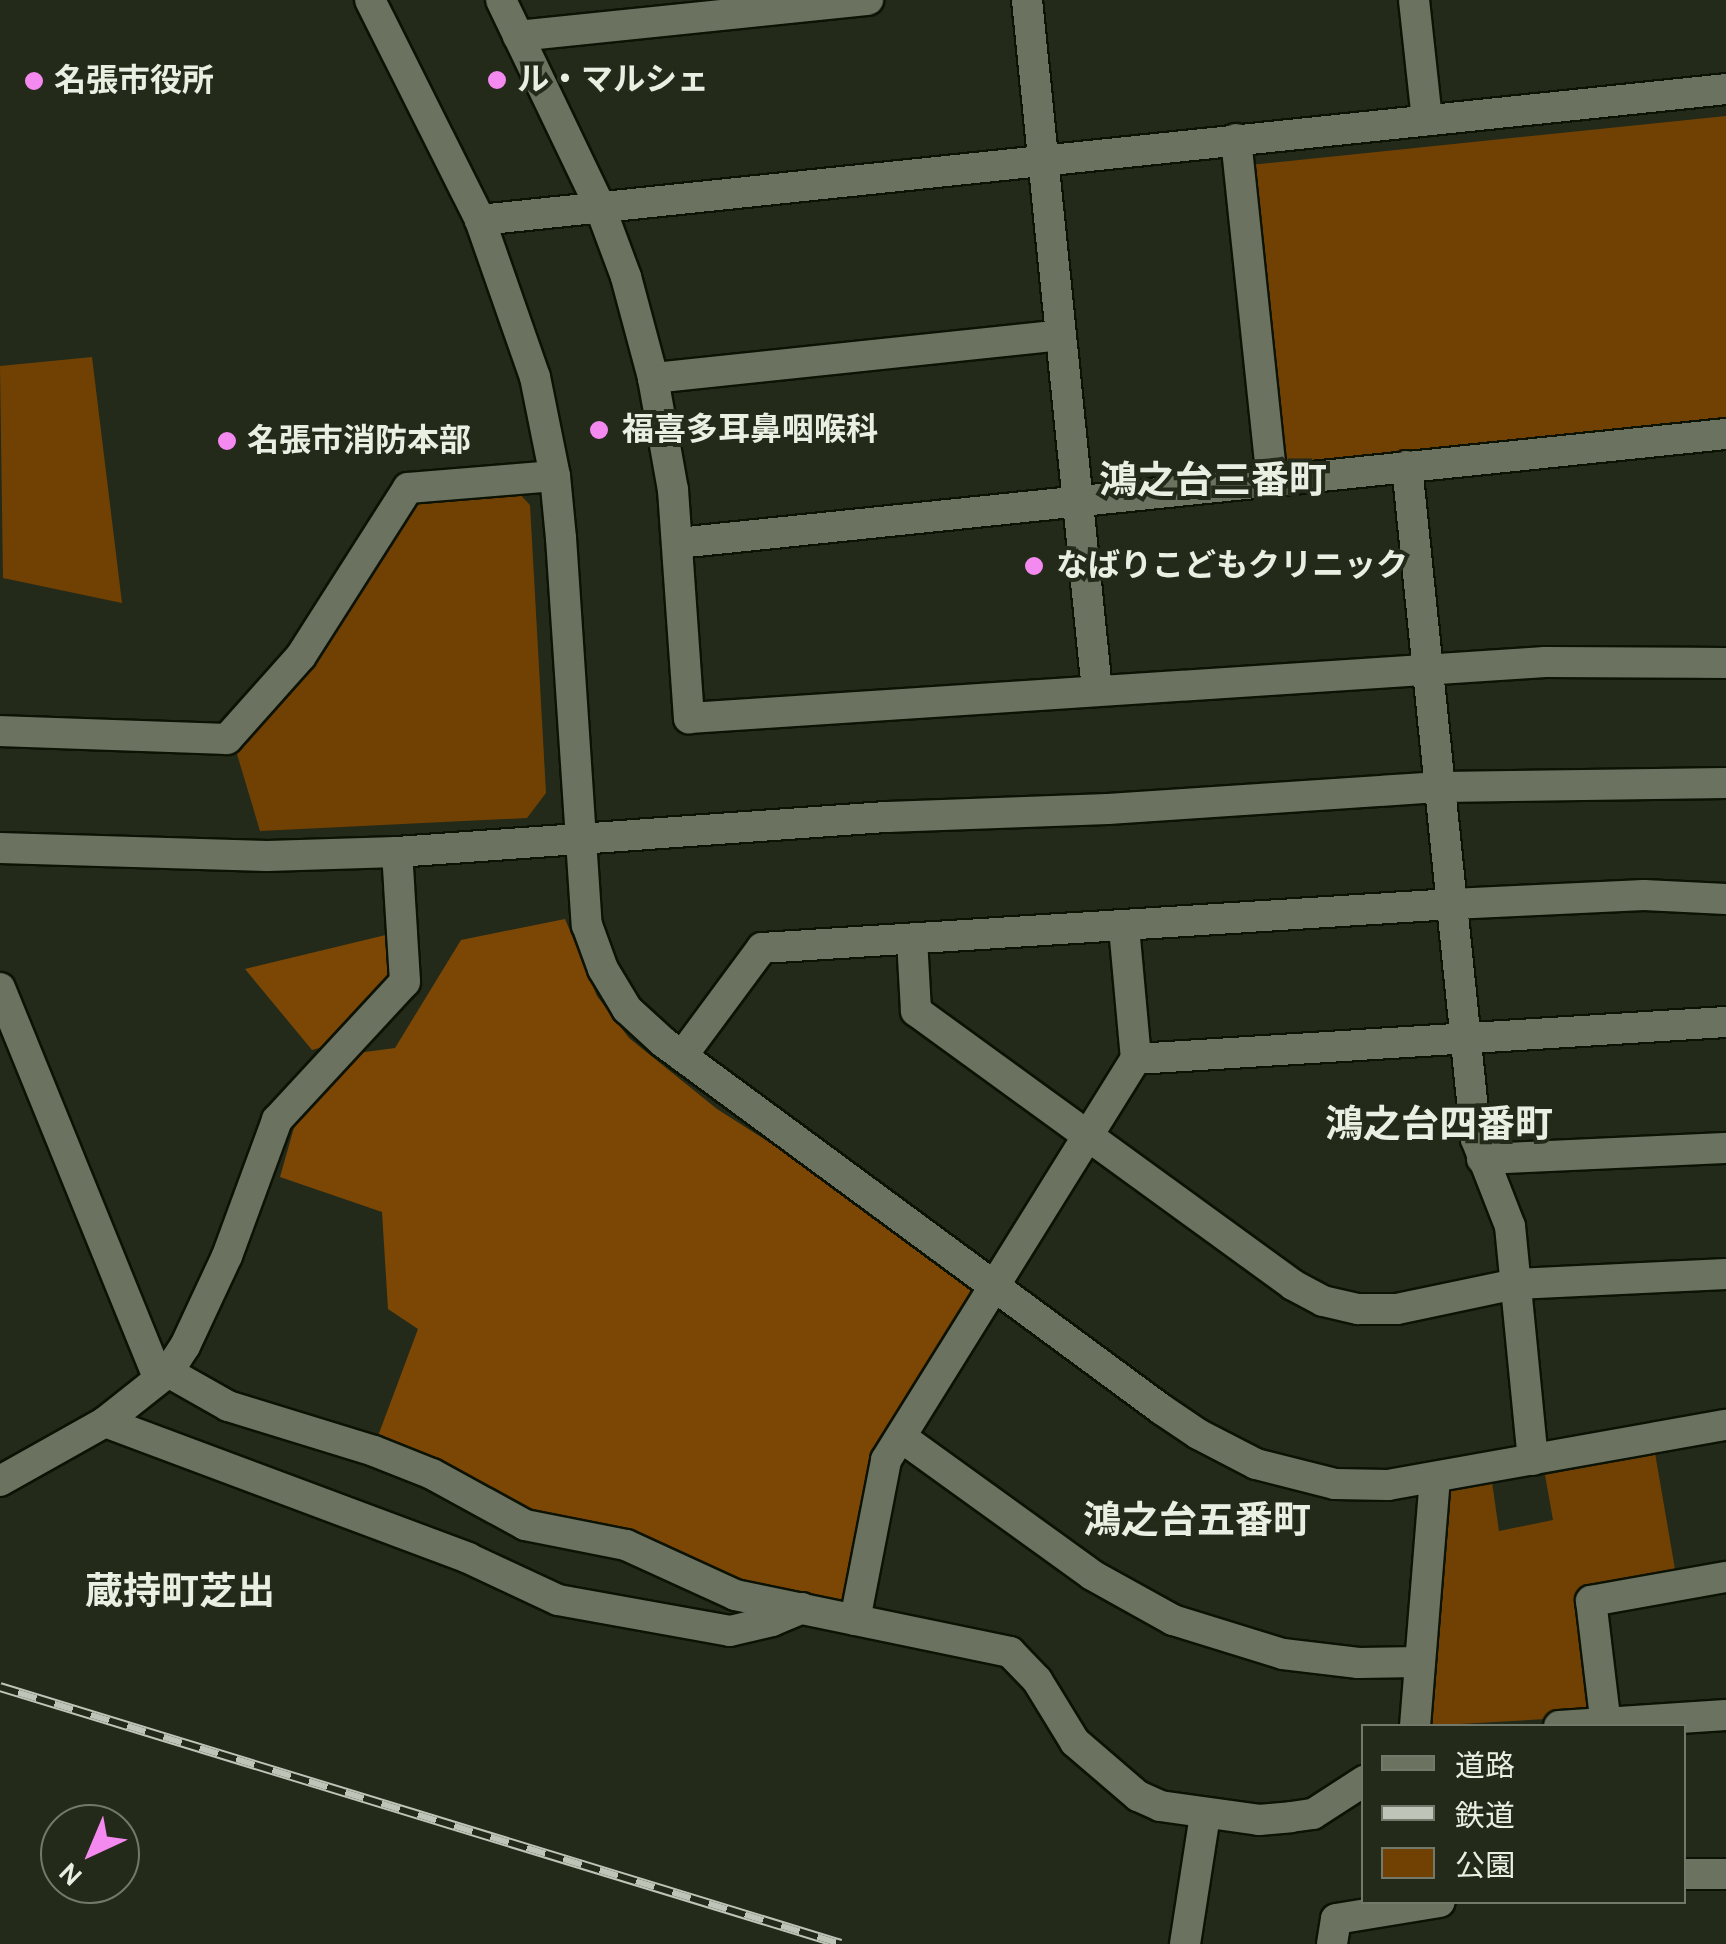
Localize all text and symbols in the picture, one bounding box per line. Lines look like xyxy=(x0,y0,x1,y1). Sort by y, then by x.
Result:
place label: ル・マルシェ xyxy=(517,61,709,99)
place label: 名張市役所 xyxy=(54,62,214,100)
marker: ル・マルシェ xyxy=(486,69,508,91)
marker: 名張市役所 xyxy=(23,70,45,92)
place label: 福喜多耳鼻咽喉科 xyxy=(622,411,878,449)
marker: 福喜多耳鼻咽喉科 xyxy=(586,417,612,443)
place label: 名張市消防本部 xyxy=(247,422,471,460)
marker: 名張市消防本部 xyxy=(216,430,238,452)
district label: 鴻之台三番町 xyxy=(1099,458,1327,504)
place label: なばりこどもクリニック xyxy=(1056,547,1408,585)
marker: なばりこどもクリニック xyxy=(1021,553,1047,579)
district label: 鴻之台四番町 xyxy=(1325,1102,1553,1148)
district label: 鴻之台五番町 xyxy=(1083,1498,1311,1544)
district label: 蔵持町芝出 xyxy=(85,1569,275,1615)
legend xyxy=(1361,1724,1686,1904)
text: 道路 xyxy=(1455,1748,1515,1784)
text: 鉄道 xyxy=(1455,1798,1515,1834)
north arrow xyxy=(40,1804,140,1904)
text: 公園 xyxy=(1455,1848,1515,1884)
text: N xyxy=(52,1856,89,1893)

